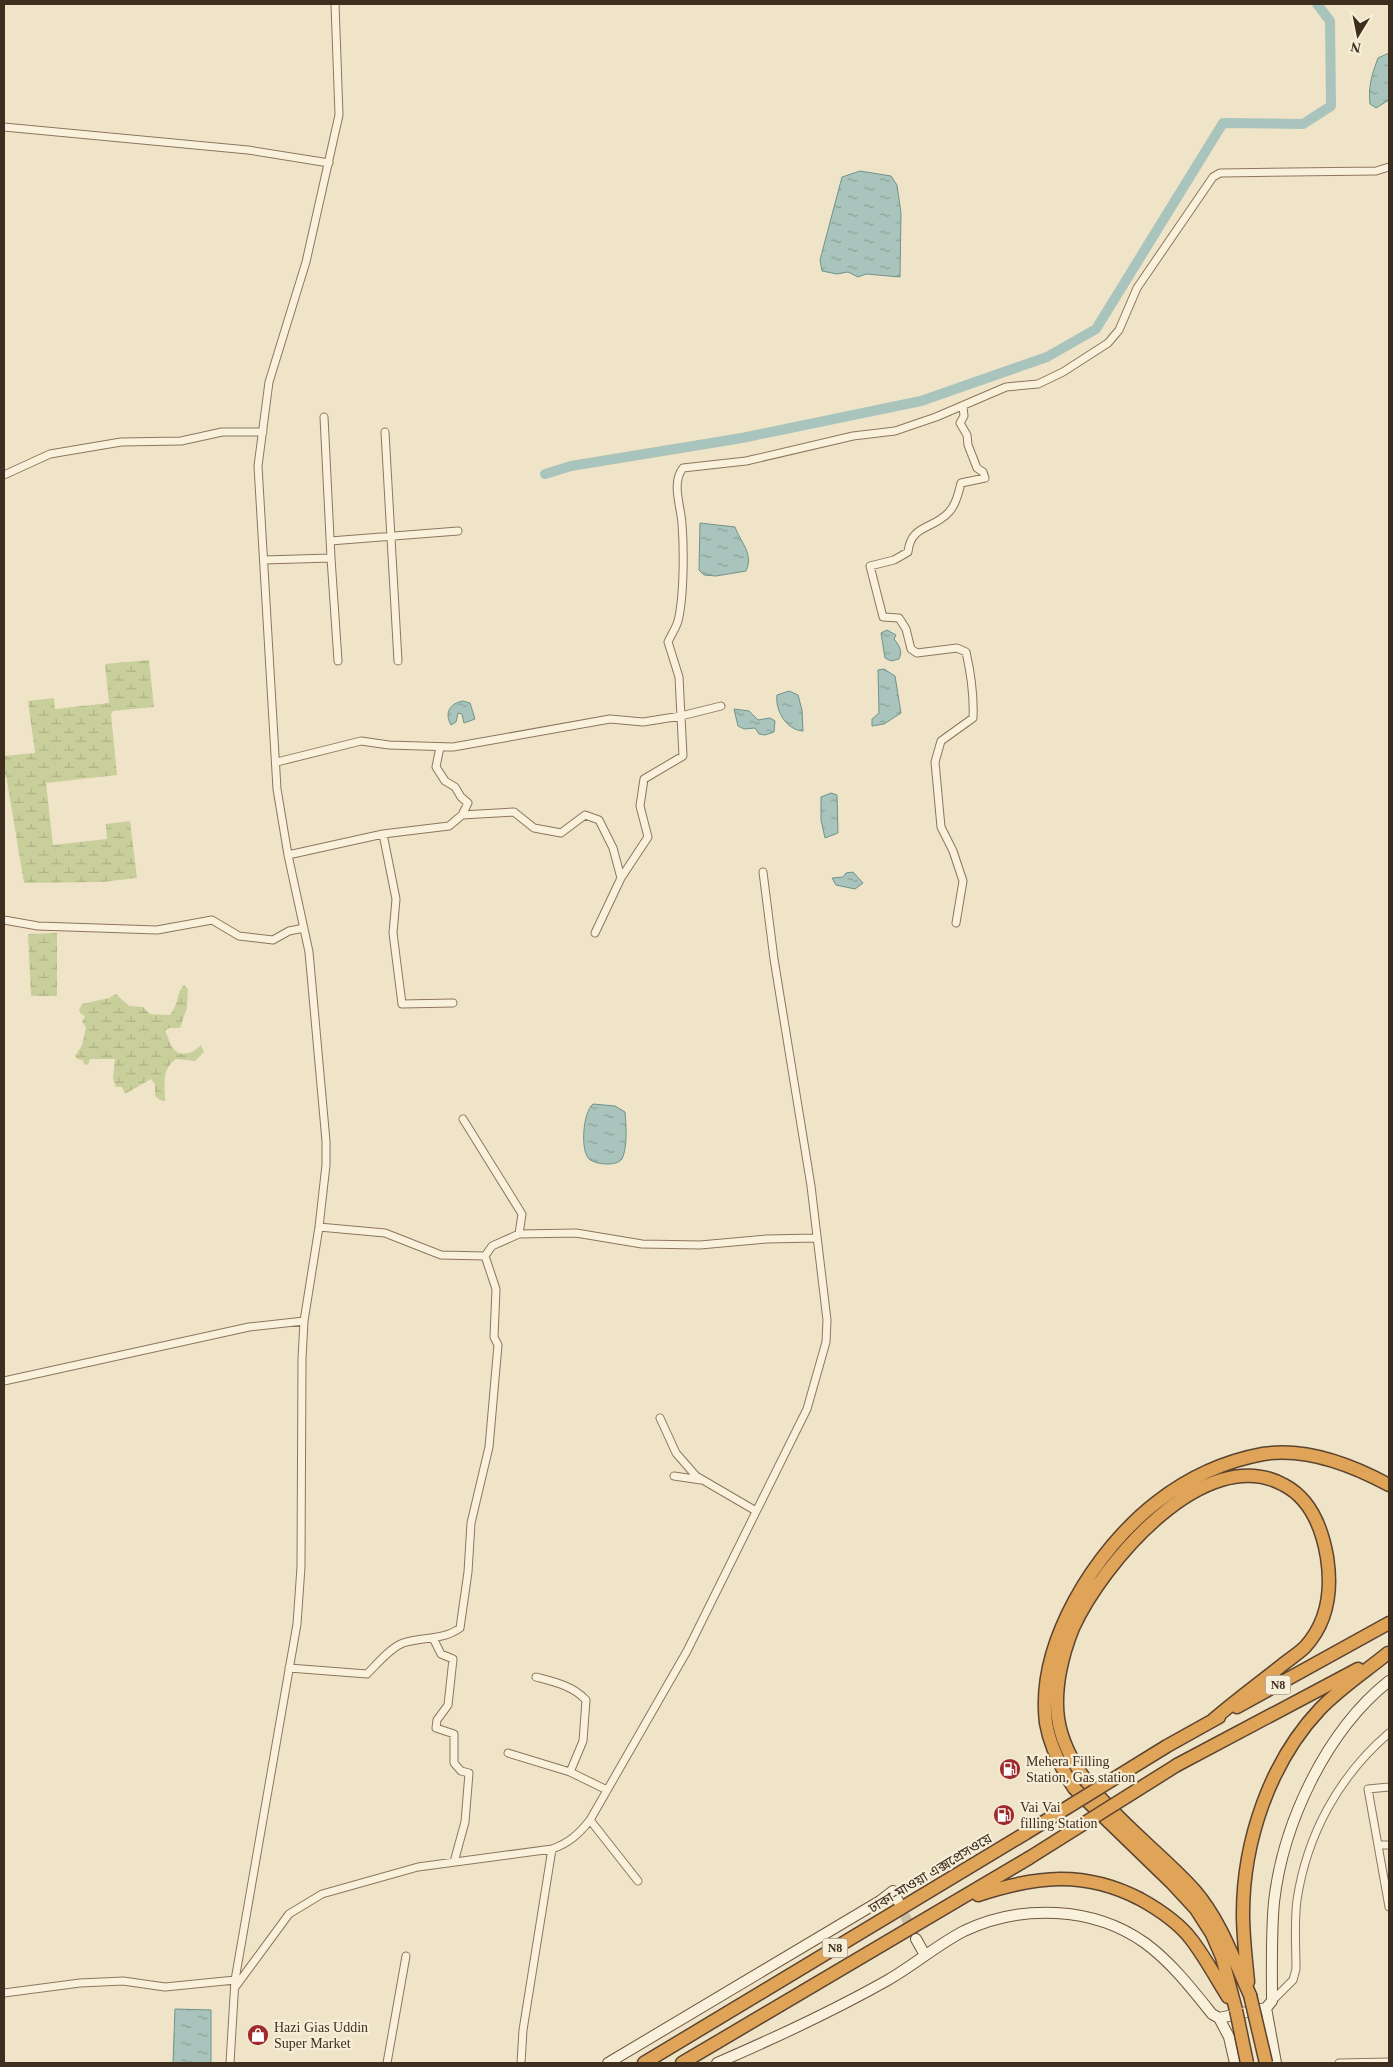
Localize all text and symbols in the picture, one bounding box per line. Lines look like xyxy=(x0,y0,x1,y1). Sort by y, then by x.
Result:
north arrow xyxy=(1333,10,1383,60)
text: N xyxy=(1350,39,1362,56)
road number: N8 xyxy=(1266,1676,1290,1694)
place label: Mehera Filling Station, Gas station xyxy=(1026,1754,1135,1785)
fuel station icon: Mehera Filling Station, Gas station xyxy=(998,1757,1022,1781)
place label: Vai Vai filling Station xyxy=(1020,1800,1097,1831)
fuel station icon: Vai Vai filling Station xyxy=(992,1803,1016,1827)
street label: ঢাকা-মাওয়া এক্সপ্রেসওয়ে xyxy=(865,1831,995,1917)
road number: N8 xyxy=(822,1939,848,1958)
place label: Hazi Gias Uddin Super Market xyxy=(274,2020,368,2051)
shop icon: Hazi Gias Uddin Super Market xyxy=(246,2023,270,2047)

